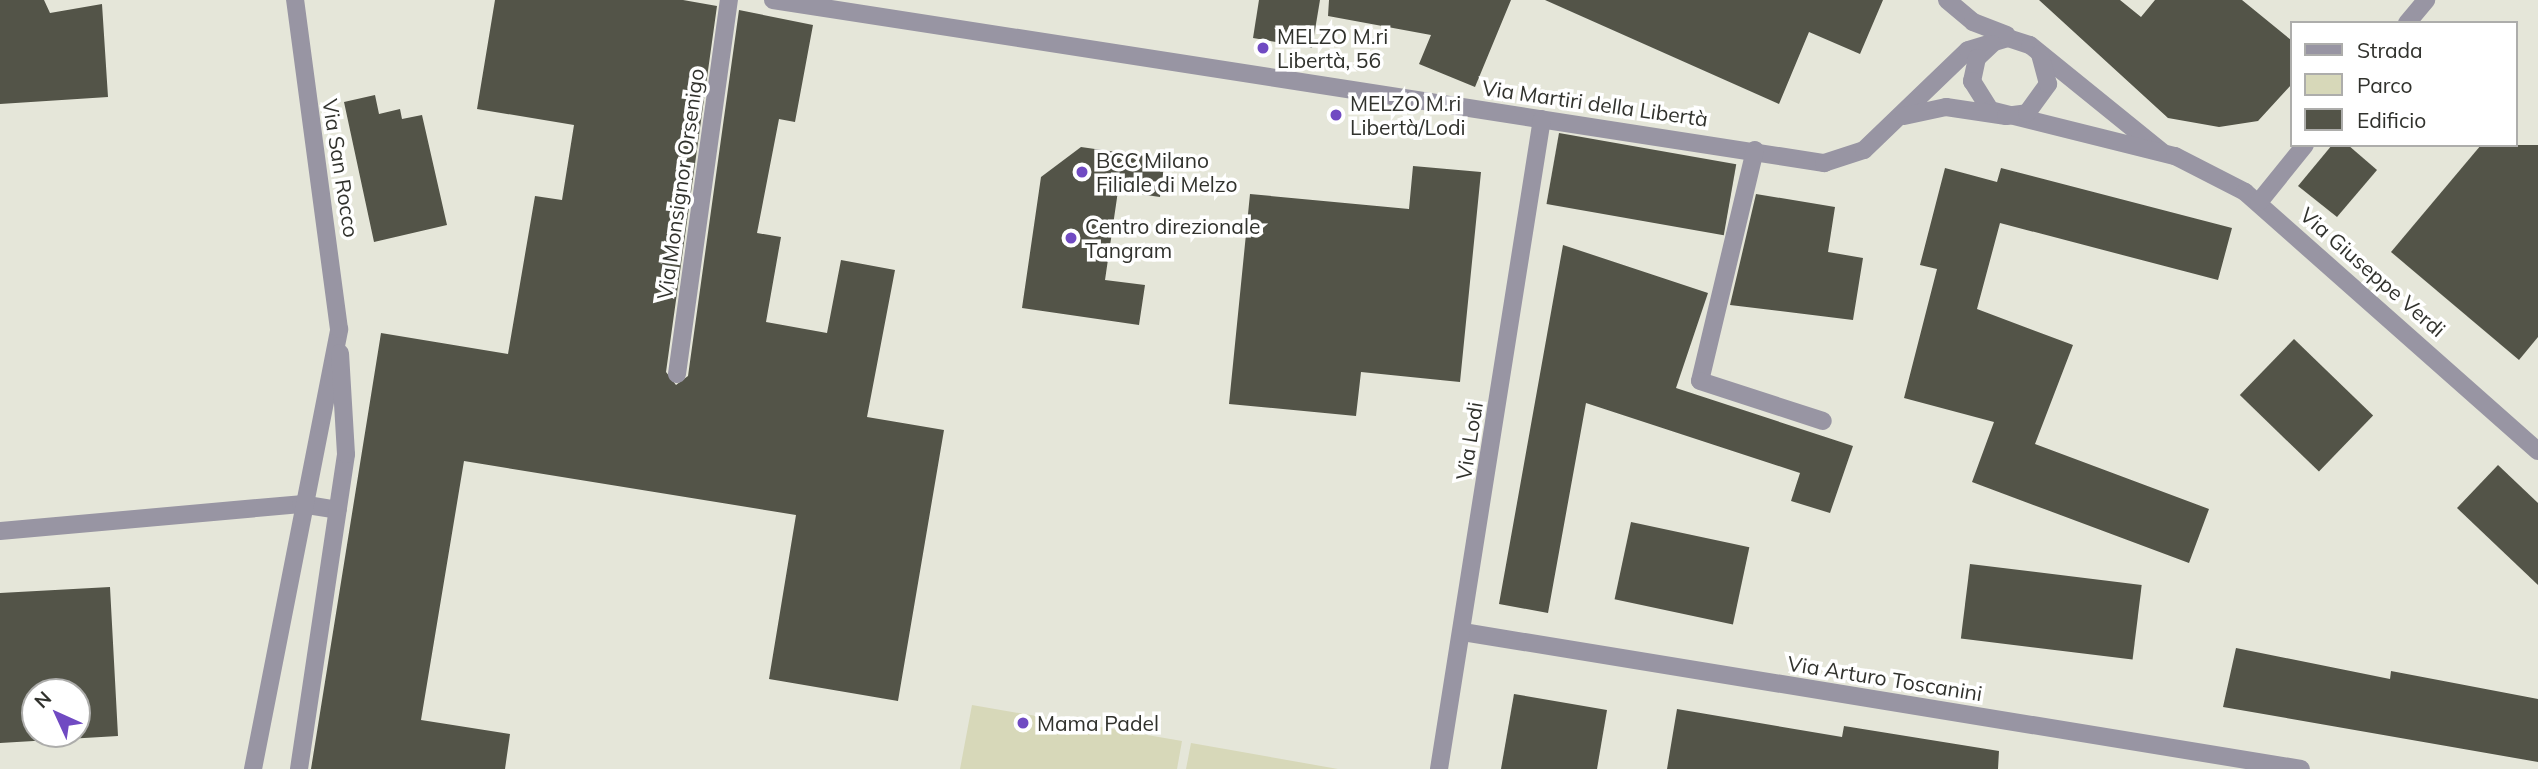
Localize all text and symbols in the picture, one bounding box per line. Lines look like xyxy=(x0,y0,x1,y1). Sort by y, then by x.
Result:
legend xyxy=(2290,21,2517,147)
place label: MELZO M.ri Libertà, 56 xyxy=(1277,23,1388,73)
text: Strada xyxy=(2357,37,2423,63)
marker: MELZO M.ri Libertà, 56 xyxy=(1255,40,1271,56)
street label: Via Monsignor Orsenigo xyxy=(651,67,709,301)
text: Parco xyxy=(2357,72,2412,98)
street label: Via Martiri della Libertà xyxy=(1481,75,1709,131)
place label: MELZO M.ri Libertà/Lodi xyxy=(1350,90,1466,140)
street label: Via San Rocco xyxy=(318,97,364,239)
marker: MELZO M.ri Libertà/Lodi xyxy=(1328,107,1344,123)
text: Edificio xyxy=(2357,107,2426,133)
place label: BCC Milano Filiale di Melzo xyxy=(1096,147,1237,197)
marker: BCC Milano Filiale di Melzo xyxy=(1074,164,1090,180)
street label: Via Giuseppe Verdi xyxy=(2295,202,2451,342)
place label: Centro direzionale Tangram xyxy=(1085,213,1260,263)
marker: Centro direzionale Tangram xyxy=(1063,230,1079,246)
street label: Via Lodi xyxy=(1450,400,1488,482)
street label: Via Arturo Toscanini xyxy=(1786,650,1984,706)
north arrow xyxy=(21,678,91,748)
text: N xyxy=(29,686,56,713)
place label: Mama Padel xyxy=(1037,710,1159,736)
marker: Mama Padel xyxy=(1015,715,1031,731)

